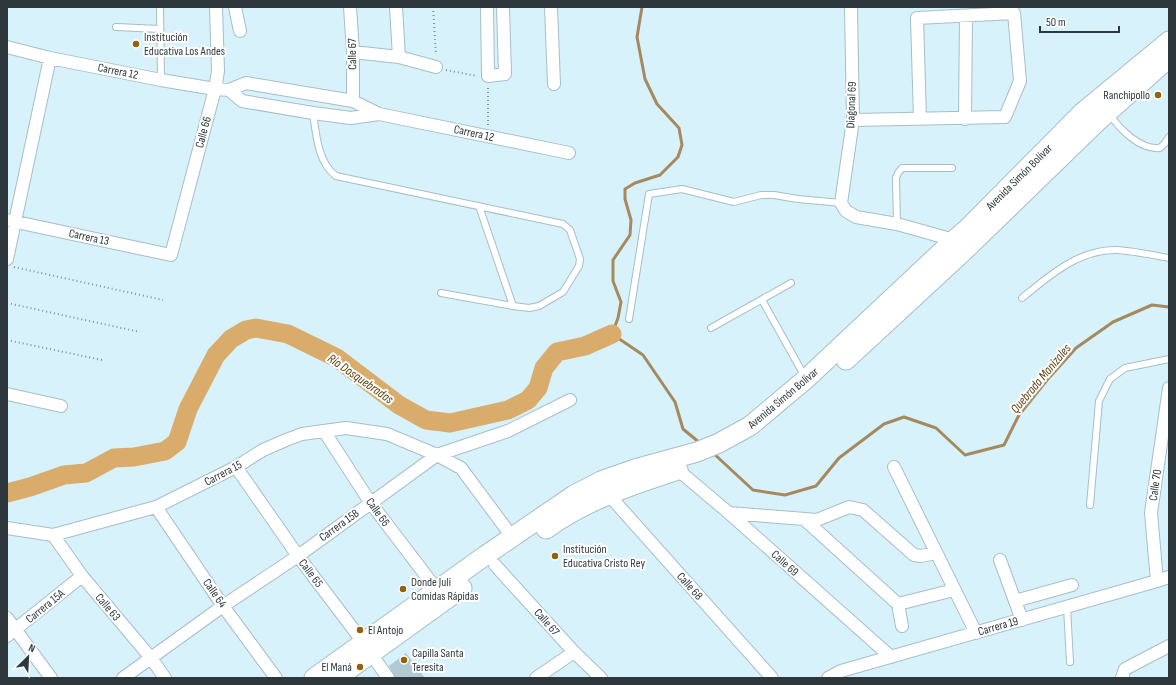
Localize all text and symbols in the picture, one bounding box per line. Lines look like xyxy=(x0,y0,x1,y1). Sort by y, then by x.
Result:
scale bar xyxy=(1040,8,1119,34)
text: 50 m xyxy=(1046,15,1066,30)
place label: Institución Educativa Los Andes xyxy=(144,30,225,59)
street label: Calle 67 xyxy=(345,38,360,70)
marker: Institución Educativa Los Andes xyxy=(131,39,141,49)
street label: Carrera 12 xyxy=(96,60,139,83)
street label: Diagonal 69 xyxy=(843,81,860,129)
place label: Ranchipollo xyxy=(1103,88,1150,103)
marker: Ranchipollo xyxy=(1153,90,1163,100)
street label: Calle 66 xyxy=(192,115,215,150)
street label: Carrera 12 xyxy=(452,122,495,145)
street label: Avenida Simón Bolívar xyxy=(982,141,1056,214)
street label: Carrera 13 xyxy=(67,226,110,249)
water label: Quebrada Manizales xyxy=(1007,340,1075,417)
water label: Río Dosquebradas xyxy=(324,350,397,408)
street label: Avenida Simón Bolívar xyxy=(744,364,822,433)
street label: Carrera 15 xyxy=(202,457,245,490)
street label: Calle 70 xyxy=(1146,468,1165,502)
street label: Calle 66 xyxy=(362,495,393,530)
street label: Carrera 15B xyxy=(316,506,362,545)
place label: Institución Educativa Cristo Rey xyxy=(563,542,645,571)
street label: Calle 69 xyxy=(768,547,802,580)
marker: Institución Educativa Cristo Rey xyxy=(550,551,560,561)
street label: Calle 65 xyxy=(295,556,326,591)
street label: Calle 68 xyxy=(673,569,706,603)
place label: Donde Juli Comidas Rápidas xyxy=(411,575,479,604)
street label: Calle 64 xyxy=(199,576,230,611)
marker: Donde Juli Comidas Rápidas xyxy=(398,584,408,594)
street label: Carrera 15A xyxy=(23,586,68,627)
street label: Calle 63 xyxy=(92,590,124,624)
street label: Calle 67 xyxy=(531,606,563,639)
street label: Carrera 19 xyxy=(976,614,1020,639)
place label: El Antojo xyxy=(368,623,403,638)
marker: El Antojo xyxy=(355,625,365,635)
north arrow xyxy=(8,637,48,677)
text: N xyxy=(27,641,37,656)
place label: Capilla Santa Teresita xyxy=(412,646,464,675)
marker: Capilla Santa Teresita xyxy=(399,655,409,665)
place label: El Maná xyxy=(321,660,352,675)
marker: El Maná xyxy=(355,662,365,672)

